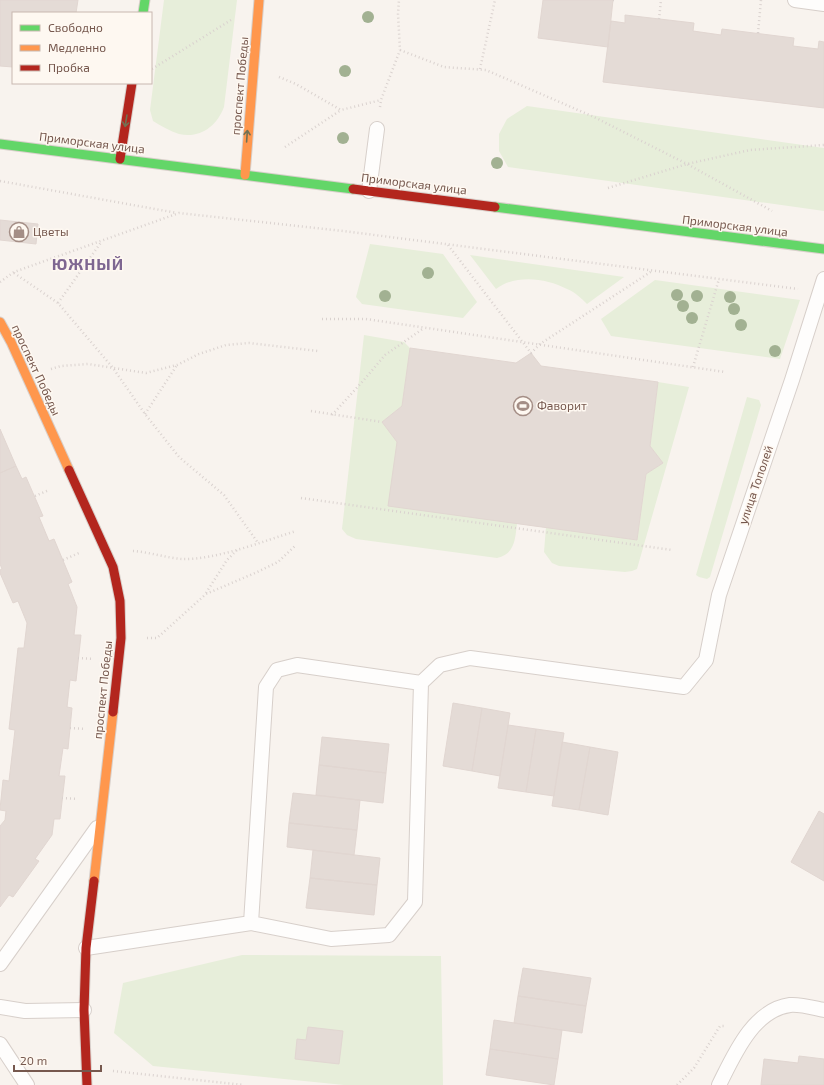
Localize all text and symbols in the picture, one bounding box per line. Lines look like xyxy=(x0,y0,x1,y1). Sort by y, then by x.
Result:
legend xyxy=(12,12,152,84)
text: Свободно xyxy=(48,20,103,34)
street label: проспект Победы xyxy=(228,36,250,136)
text: Медленно xyxy=(48,40,106,54)
text: Пробка xyxy=(48,60,90,74)
one-way arrow xyxy=(122,114,130,127)
street label: Приморская улица xyxy=(38,129,146,156)
one-way arrow xyxy=(244,130,251,143)
street label: Приморская улица xyxy=(360,170,468,197)
street label: Приморская улица xyxy=(681,212,789,239)
shop icon: Цветы xyxy=(8,221,30,243)
place label: Цветы xyxy=(33,224,69,238)
district label: ЮЖНЫЙ xyxy=(52,254,124,273)
street label: проспект Победы xyxy=(10,322,64,417)
sports icon: Фаворит xyxy=(512,395,534,417)
place label: Фаворит xyxy=(537,398,587,412)
street label: улица Тополей xyxy=(735,443,776,526)
street label: проспект Победы xyxy=(90,640,114,740)
scale bar xyxy=(14,1047,101,1073)
text: 20 m xyxy=(20,1053,47,1067)

